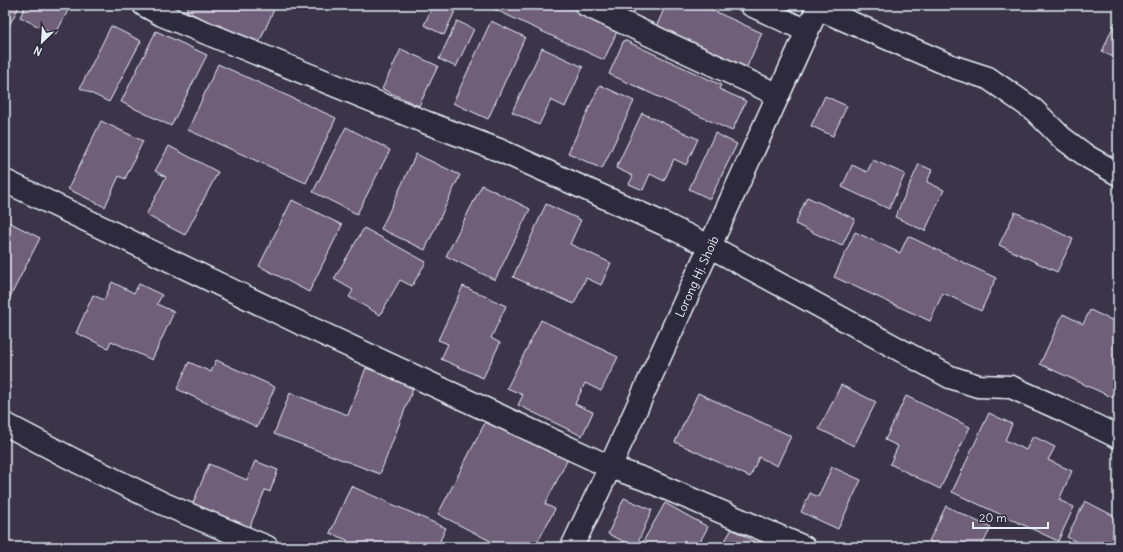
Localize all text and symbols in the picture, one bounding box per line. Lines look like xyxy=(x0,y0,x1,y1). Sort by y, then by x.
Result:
north arrow xyxy=(22,22,62,62)
text: N xyxy=(31,43,44,59)
street label: Lorong Hj. Shoib xyxy=(671,233,721,319)
scale bar xyxy=(973,504,1048,530)
text: 20 m xyxy=(979,510,1007,525)

